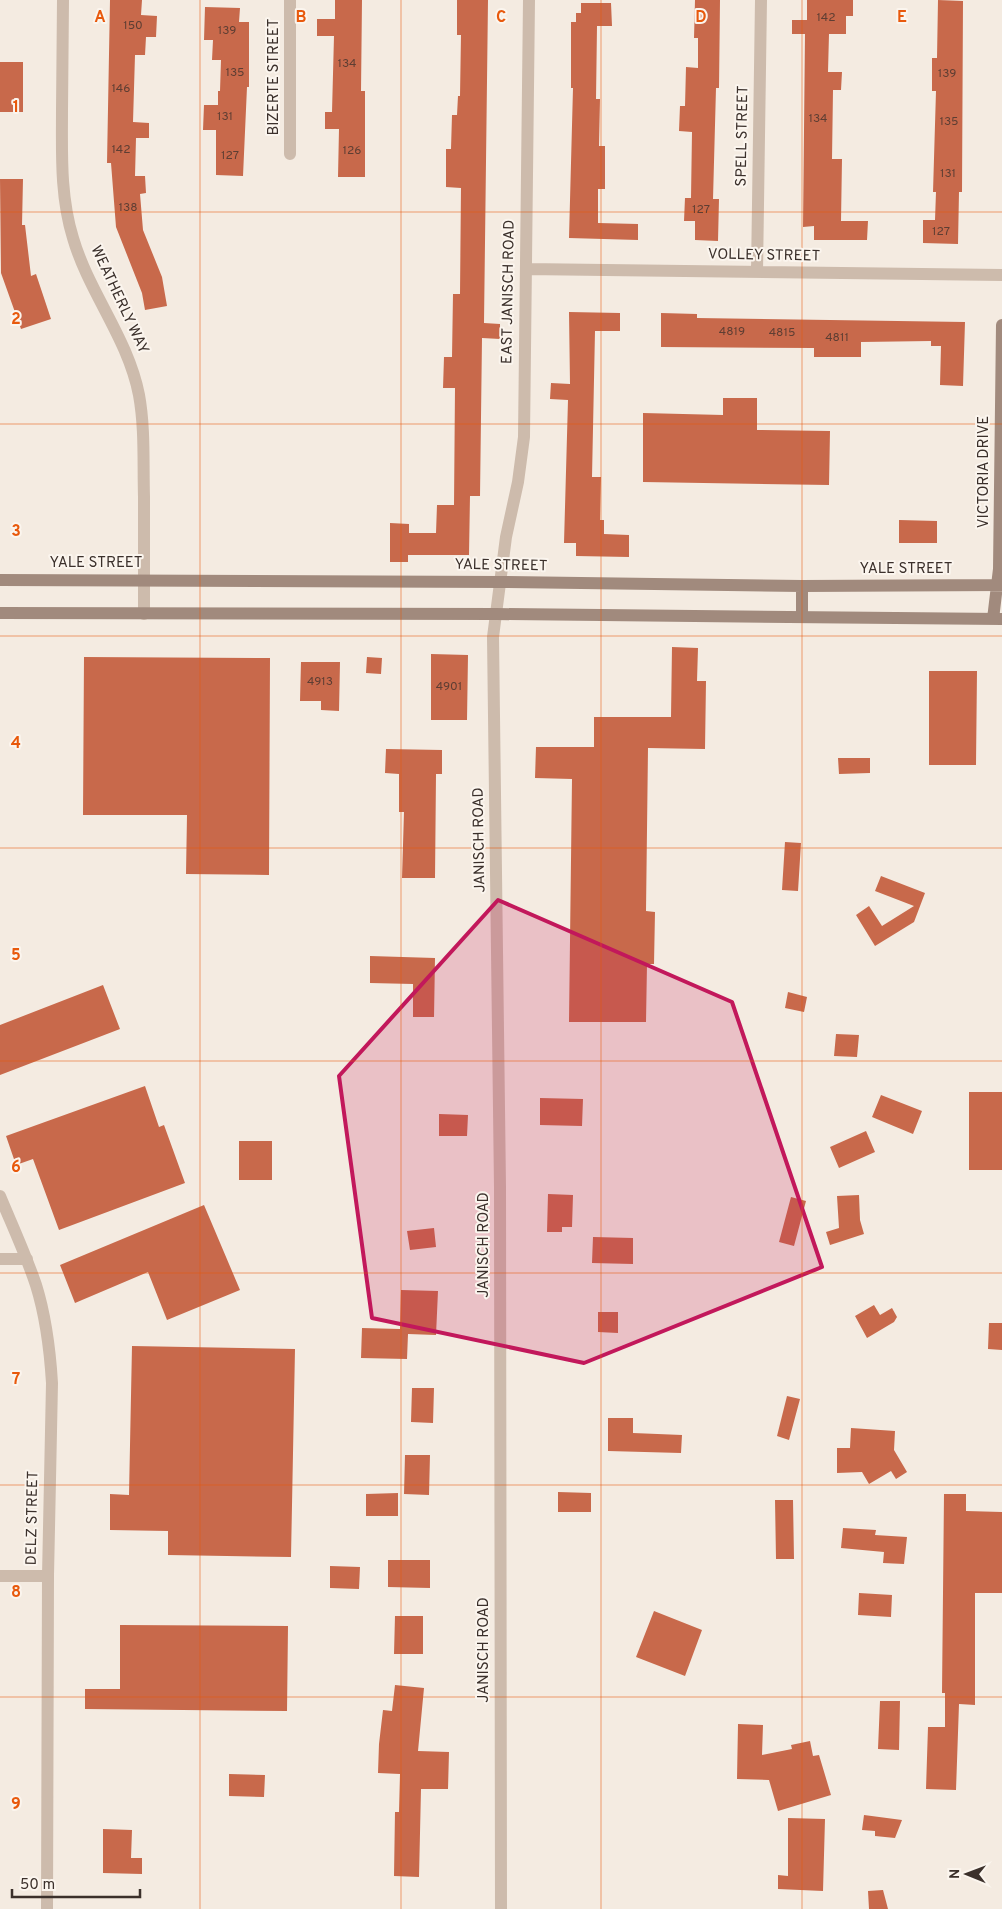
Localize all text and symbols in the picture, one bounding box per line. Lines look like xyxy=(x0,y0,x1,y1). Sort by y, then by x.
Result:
text: A xyxy=(94,8,106,28)
text: B xyxy=(295,8,307,28)
text: C xyxy=(496,8,506,28)
text: D xyxy=(695,8,707,28)
text: E xyxy=(897,8,907,28)
house number: 142 xyxy=(816,10,836,26)
house number: 150 xyxy=(123,18,143,34)
street label: BIZERTE STREET xyxy=(265,18,284,136)
house number: 139 xyxy=(218,23,236,39)
house number: 134 xyxy=(337,56,357,72)
house number: 135 xyxy=(225,65,245,81)
house number: 139 xyxy=(938,66,956,82)
house number: 146 xyxy=(112,81,130,97)
street label: SPELL STREET xyxy=(733,85,753,187)
text: 1 xyxy=(13,98,19,118)
house number: 131 xyxy=(217,109,233,125)
house number: 134 xyxy=(808,111,828,127)
house number: 135 xyxy=(939,114,959,130)
house number: 142 xyxy=(111,142,131,158)
house number: 126 xyxy=(343,143,361,159)
house number: 127 xyxy=(221,148,239,164)
house number: 131 xyxy=(940,166,956,182)
house number: 138 xyxy=(118,200,138,216)
house number: 127 xyxy=(692,202,710,218)
street label: EAST JANISCH ROAD xyxy=(498,220,520,364)
house number: 127 xyxy=(932,224,950,240)
street label: WEATHERLY WAY xyxy=(86,243,153,358)
street label: VOLLEY STREET xyxy=(708,246,820,266)
text: 2 xyxy=(11,310,21,330)
house number: 4819 xyxy=(719,324,745,340)
house number: 4815 xyxy=(769,325,795,341)
house number: 4811 xyxy=(825,330,849,346)
street label: VICTORIA DRIVE xyxy=(975,416,994,528)
text: 3 xyxy=(11,522,21,542)
street label: YALE STREET xyxy=(49,554,143,573)
street label: YALE STREET xyxy=(454,556,548,576)
street label: YALE STREET xyxy=(859,560,953,579)
house number: 4913 xyxy=(307,674,333,690)
house number: 4901 xyxy=(436,679,462,695)
text: 4 xyxy=(11,734,21,754)
street label: JANISCH ROAD xyxy=(470,787,490,893)
text: 5 xyxy=(11,946,21,966)
text: 6 xyxy=(11,1158,21,1178)
street label: JANISCH ROAD xyxy=(475,1192,494,1298)
text: 7 xyxy=(12,1370,20,1390)
street label: DELZ STREET xyxy=(23,1470,43,1566)
text: 8 xyxy=(11,1583,21,1603)
street label: JANISCH ROAD xyxy=(475,1597,494,1703)
text: 9 xyxy=(11,1795,21,1815)
north arrow xyxy=(942,1849,992,1899)
scale bar xyxy=(12,1866,140,1898)
text: N xyxy=(947,1869,964,1879)
text: 50 m xyxy=(20,1876,55,1895)

